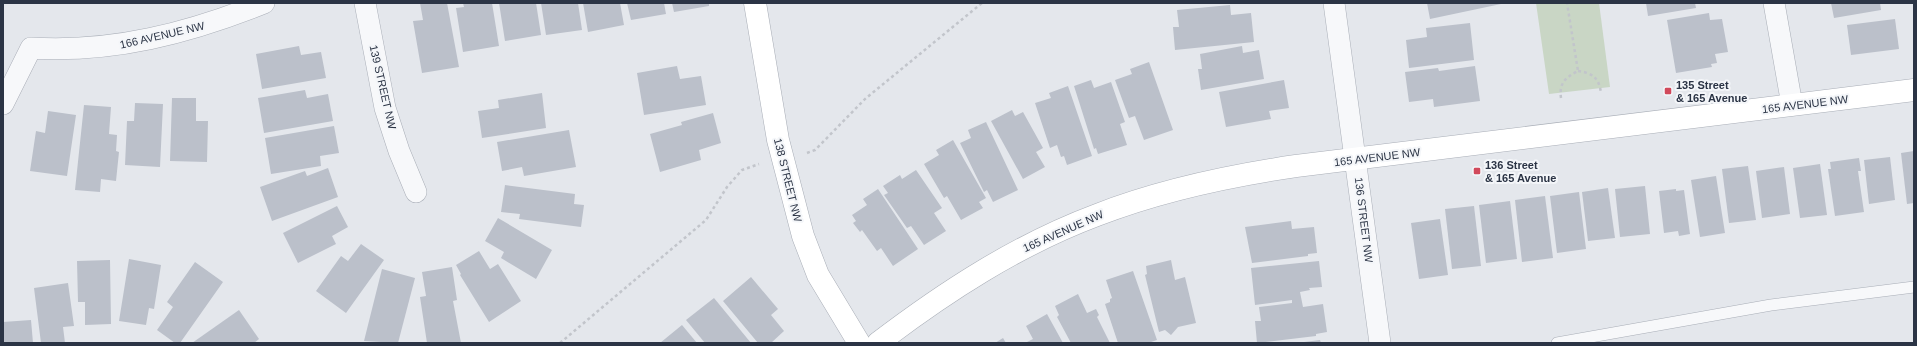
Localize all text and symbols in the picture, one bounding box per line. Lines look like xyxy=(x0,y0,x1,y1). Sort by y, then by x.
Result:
street label: 166 AVENUE NW xyxy=(118,19,206,51)
street label: 139 STREET NW xyxy=(367,44,399,131)
place label: 135 Street & 165 Avenue xyxy=(1676,79,1747,104)
marker: 135 Street & 165 Avenue xyxy=(1663,86,1673,96)
street label: 165 AVENUE NW xyxy=(1761,93,1849,115)
street label: 138 STREET NW xyxy=(772,137,804,224)
street label: 165 AVENUE NW xyxy=(1333,146,1421,168)
place label: 136 Street & 165 Avenue xyxy=(1485,159,1556,184)
marker: 136 Street & 165 Avenue xyxy=(1472,166,1482,176)
street label: 136 STREET NW xyxy=(1353,177,1375,264)
street label: 165 AVENUE NW xyxy=(1021,208,1106,254)

